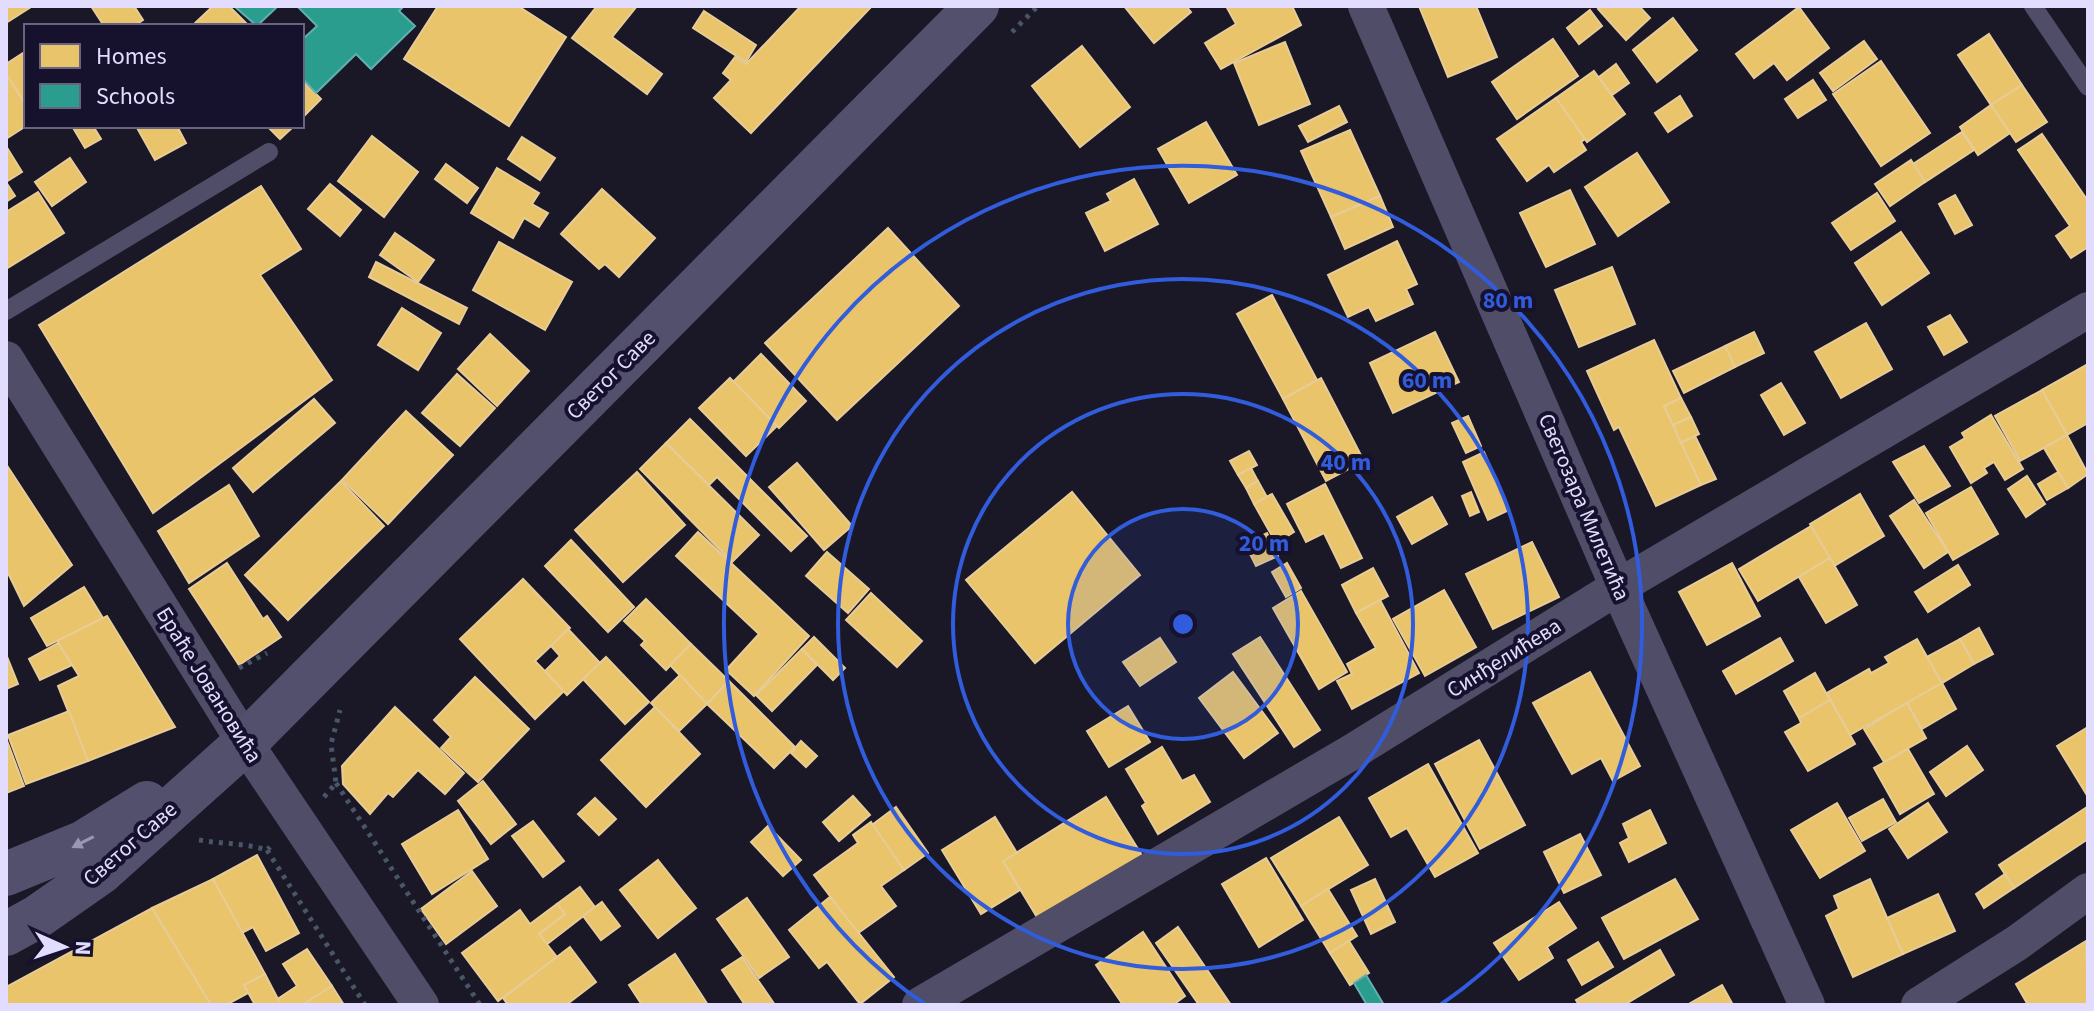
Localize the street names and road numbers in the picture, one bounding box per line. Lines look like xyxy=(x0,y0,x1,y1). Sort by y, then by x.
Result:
street label: Светог Саве xyxy=(559,323,663,427)
street label: Светозара Милетића xyxy=(1530,408,1638,606)
street label: Браће Јовановића xyxy=(148,601,270,769)
street label: Синђелићева xyxy=(1441,610,1567,706)
street label: Светог Саве xyxy=(76,794,184,894)

